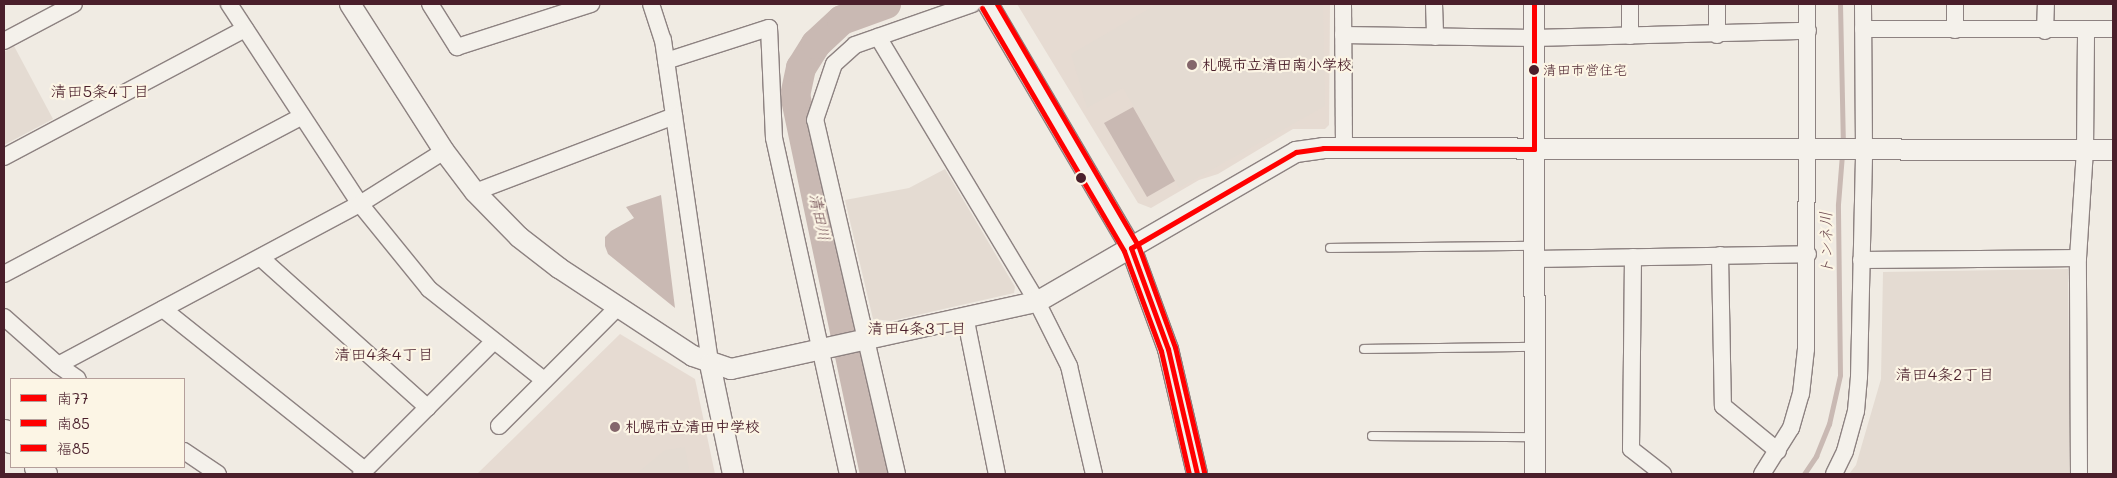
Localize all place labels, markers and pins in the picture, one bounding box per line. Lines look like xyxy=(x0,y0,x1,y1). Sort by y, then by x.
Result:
place label: 札幌市立清田南小学校 xyxy=(1202,56,1352,74)
marker: 札幌市立清田南小学校 xyxy=(1186,59,1198,71)
place label: 清田市営住宅 xyxy=(1543,62,1627,78)
marker: 清田市営住宅 xyxy=(1529,65,1539,75)
unlabelled marker xyxy=(1076,173,1086,183)
place label: 札幌市立清田中学校 xyxy=(625,418,760,436)
marker: 札幌市立清田中学校 xyxy=(609,421,621,433)

